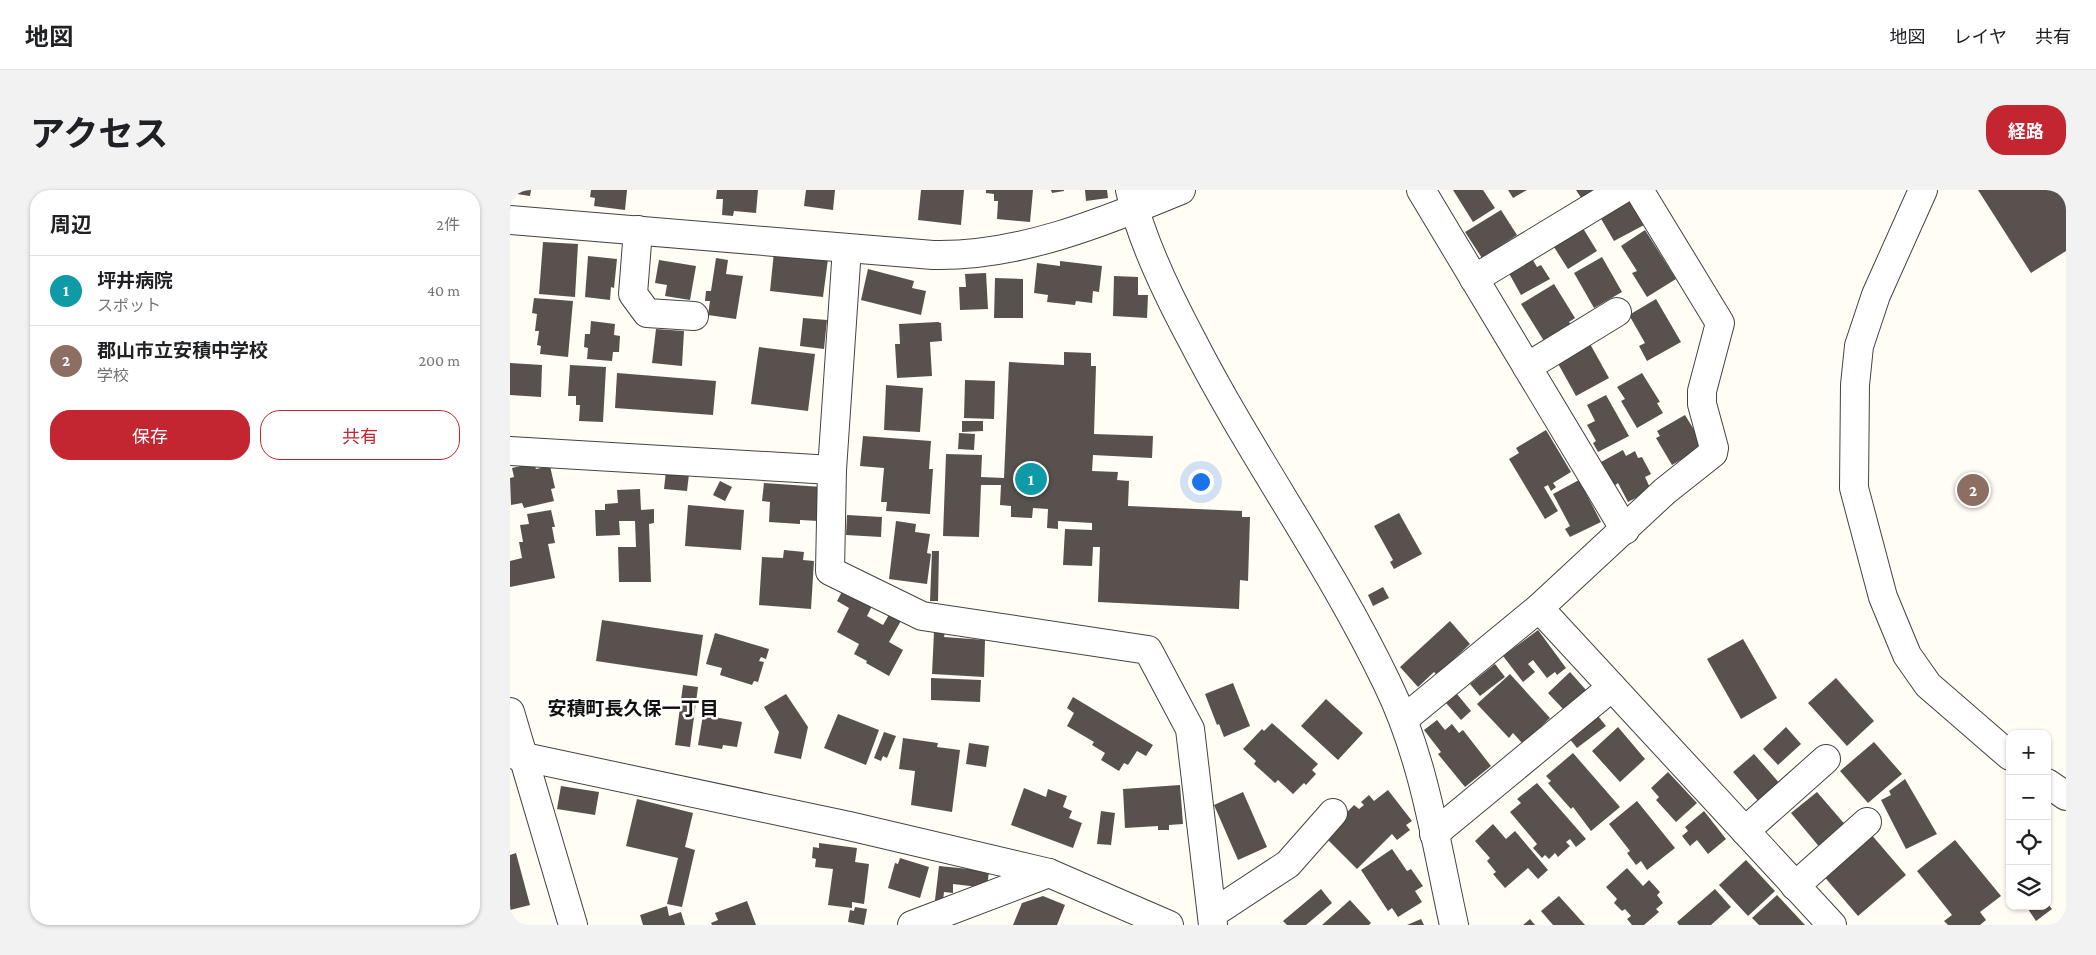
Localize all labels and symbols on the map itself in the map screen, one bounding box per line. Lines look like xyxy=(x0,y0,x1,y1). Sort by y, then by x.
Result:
pin: 1 xyxy=(1015,460,1047,498)
your location xyxy=(1188,469,1214,495)
pin: 2 xyxy=(1957,471,1989,509)
district label: 安積町長久保一丁目 xyxy=(547,698,719,719)

